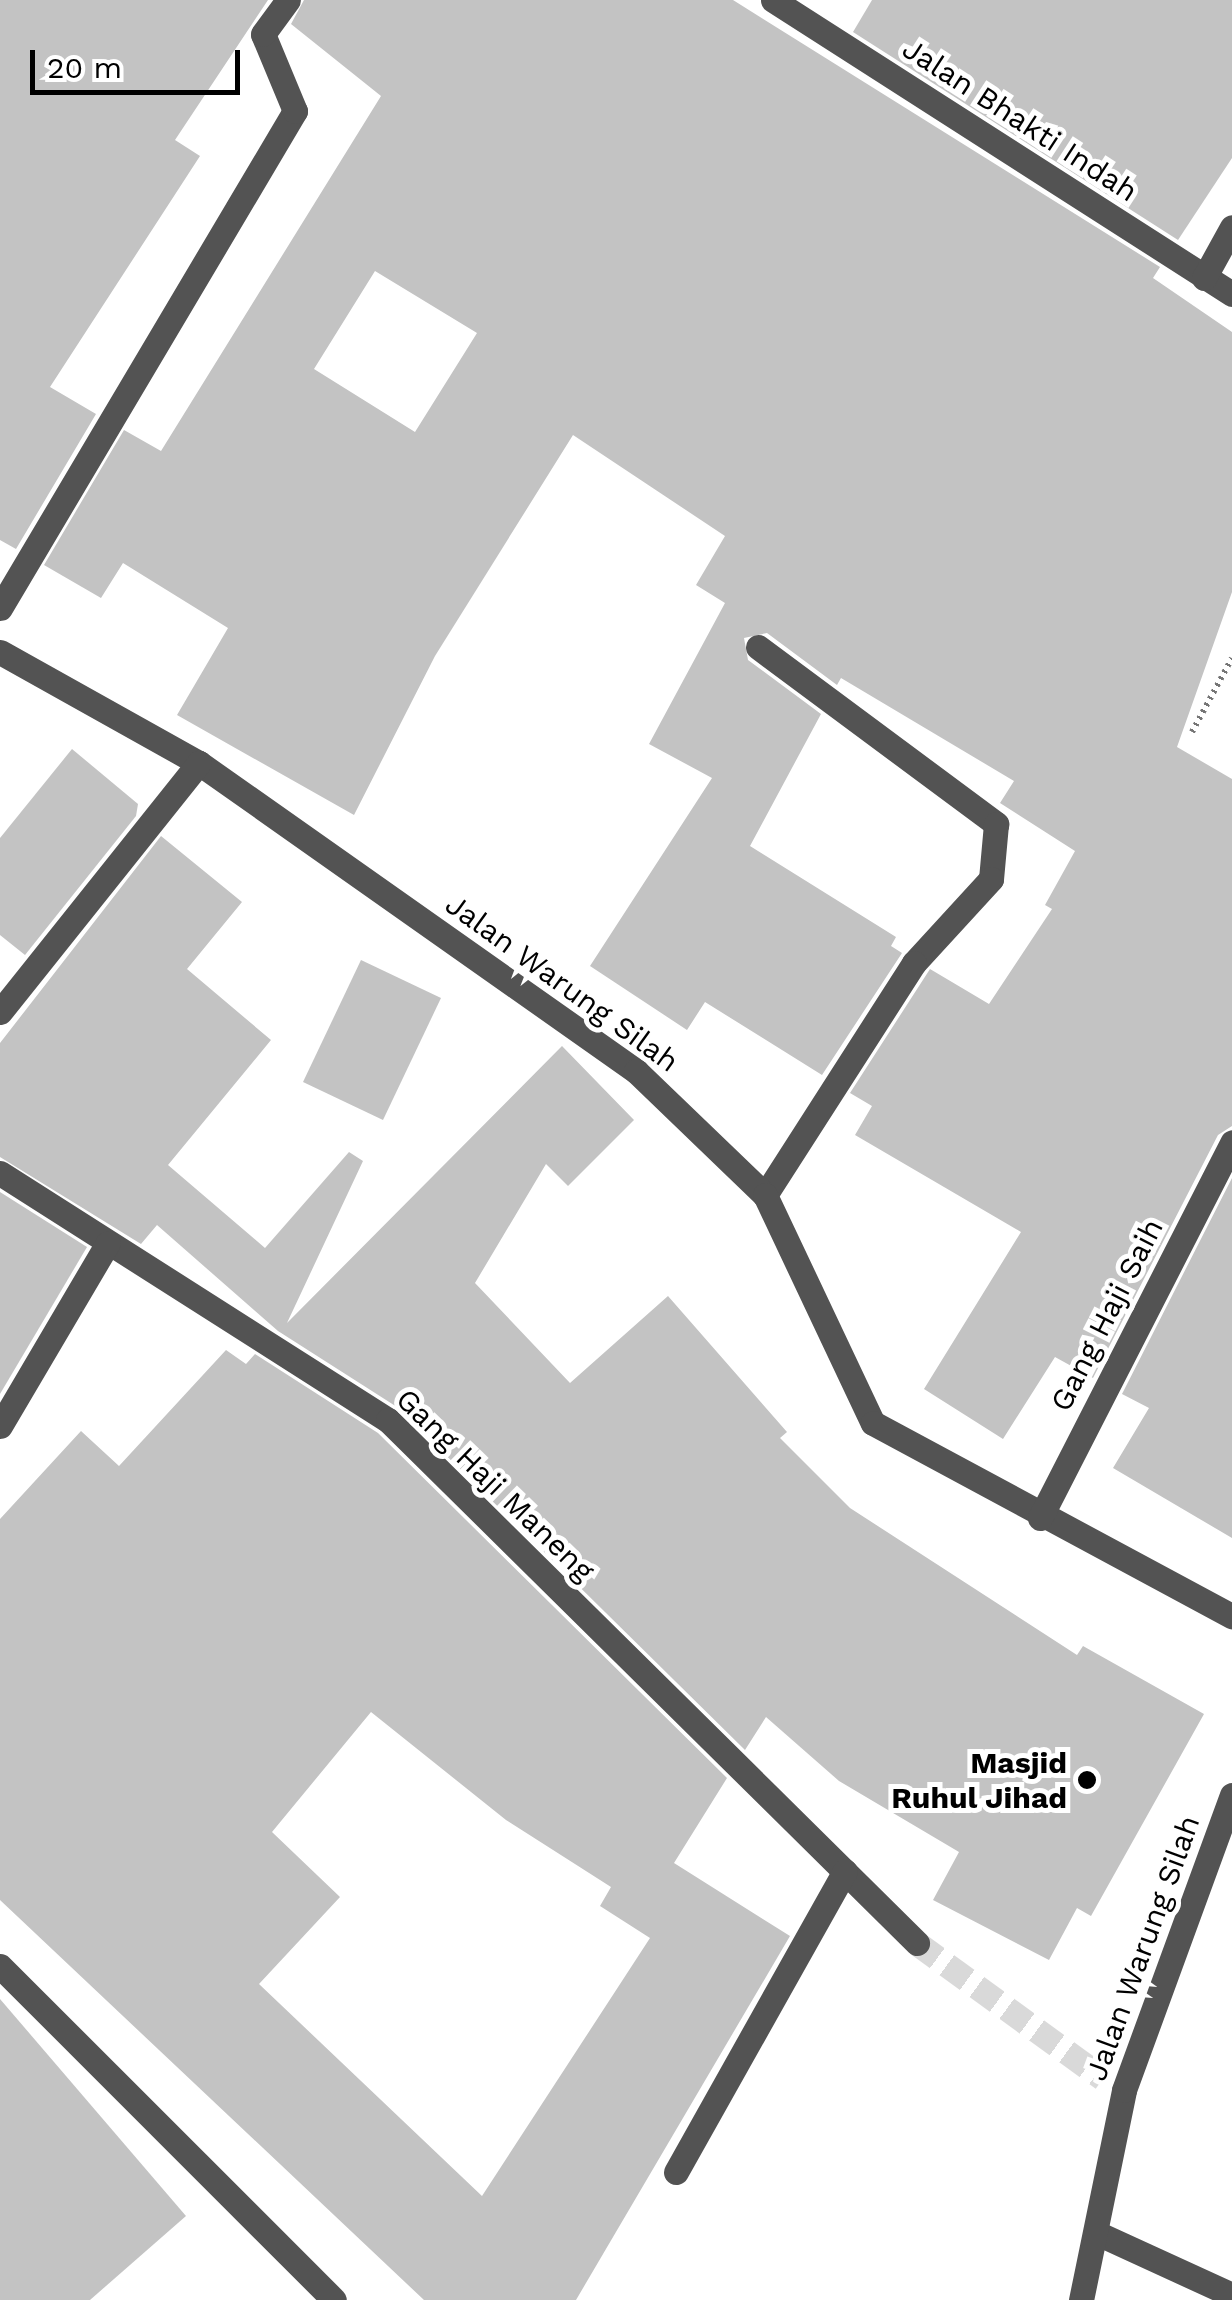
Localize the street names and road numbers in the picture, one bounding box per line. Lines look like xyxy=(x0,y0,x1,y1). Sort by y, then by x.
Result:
street label: Jalan Bhakti Indah xyxy=(896,31,1144,209)
street label: Jalan Warung Silah xyxy=(438,886,686,1080)
street label: Gang Haji Saih xyxy=(1043,1213,1171,1417)
street label: Gang Haji Maneng xyxy=(389,1381,601,1589)
street label: Jalan Warung Silah xyxy=(1078,1810,1208,2086)

